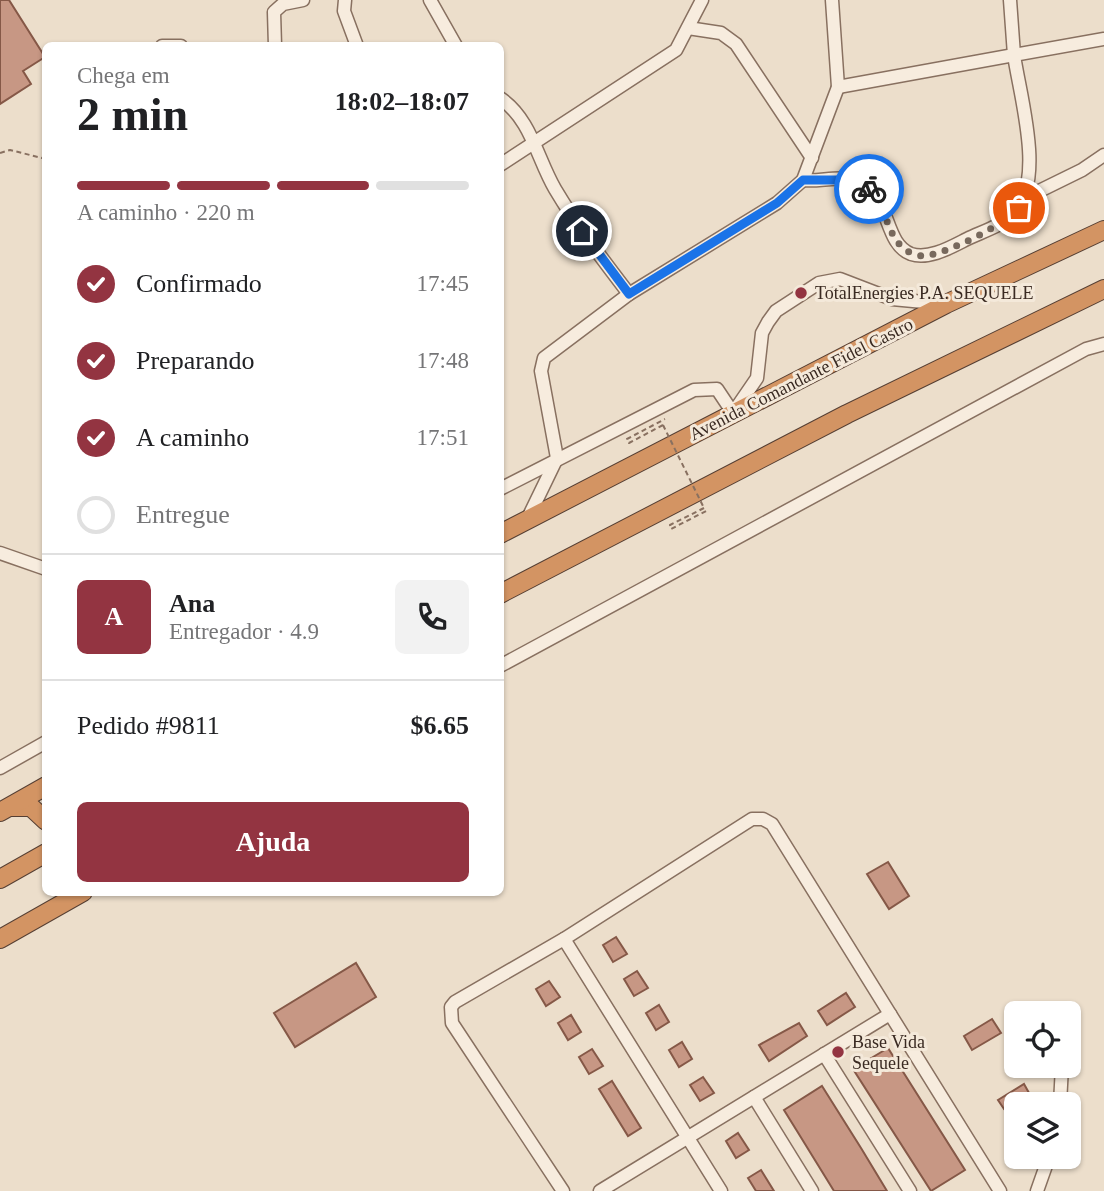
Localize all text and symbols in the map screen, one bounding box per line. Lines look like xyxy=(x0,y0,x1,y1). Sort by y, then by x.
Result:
text: Chega em xyxy=(77,63,170,88)
text: 18:02–18:07 xyxy=(335,87,469,116)
text: 2 min xyxy=(77,89,188,140)
courier xyxy=(834,154,904,224)
icon: bike xyxy=(850,170,888,208)
pin xyxy=(989,178,1049,238)
icon: bag xyxy=(1000,189,1038,227)
text: A caminho · 220 m xyxy=(77,200,255,225)
pin xyxy=(552,201,612,261)
icon: home xyxy=(563,212,601,250)
icon: check xyxy=(77,265,115,303)
text: Confirmado xyxy=(136,269,262,298)
text: 17:45 xyxy=(417,271,469,296)
place label: TotalEnergies P.A. SEQUELE xyxy=(815,283,1033,303)
marker: TotalEnergies P.A. SEQUELE xyxy=(793,285,809,301)
street label: Avenida Comandante Fidel Castro xyxy=(686,314,916,444)
icon: check xyxy=(77,342,115,380)
text: Preparando xyxy=(136,346,254,375)
text: 17:48 xyxy=(417,348,469,373)
icon: check xyxy=(77,419,115,457)
text: A caminho xyxy=(136,423,249,452)
text: 17:51 xyxy=(417,425,469,450)
text: Entregue xyxy=(136,500,230,529)
button: phone xyxy=(395,580,469,654)
text: Ana xyxy=(169,589,215,618)
text: A xyxy=(105,602,123,631)
text: Entregador · 4.9 xyxy=(169,619,319,644)
text: Pedido #9811 xyxy=(77,711,220,740)
text: $6.65 xyxy=(411,711,469,740)
button: Ajuda xyxy=(77,802,469,882)
map controls xyxy=(1004,1001,1081,1169)
button: locate xyxy=(1004,1001,1081,1078)
place label: Base Vida Sequele xyxy=(852,1032,925,1073)
marker: Base Vida Sequele xyxy=(830,1044,846,1060)
button: layers xyxy=(1004,1092,1081,1169)

